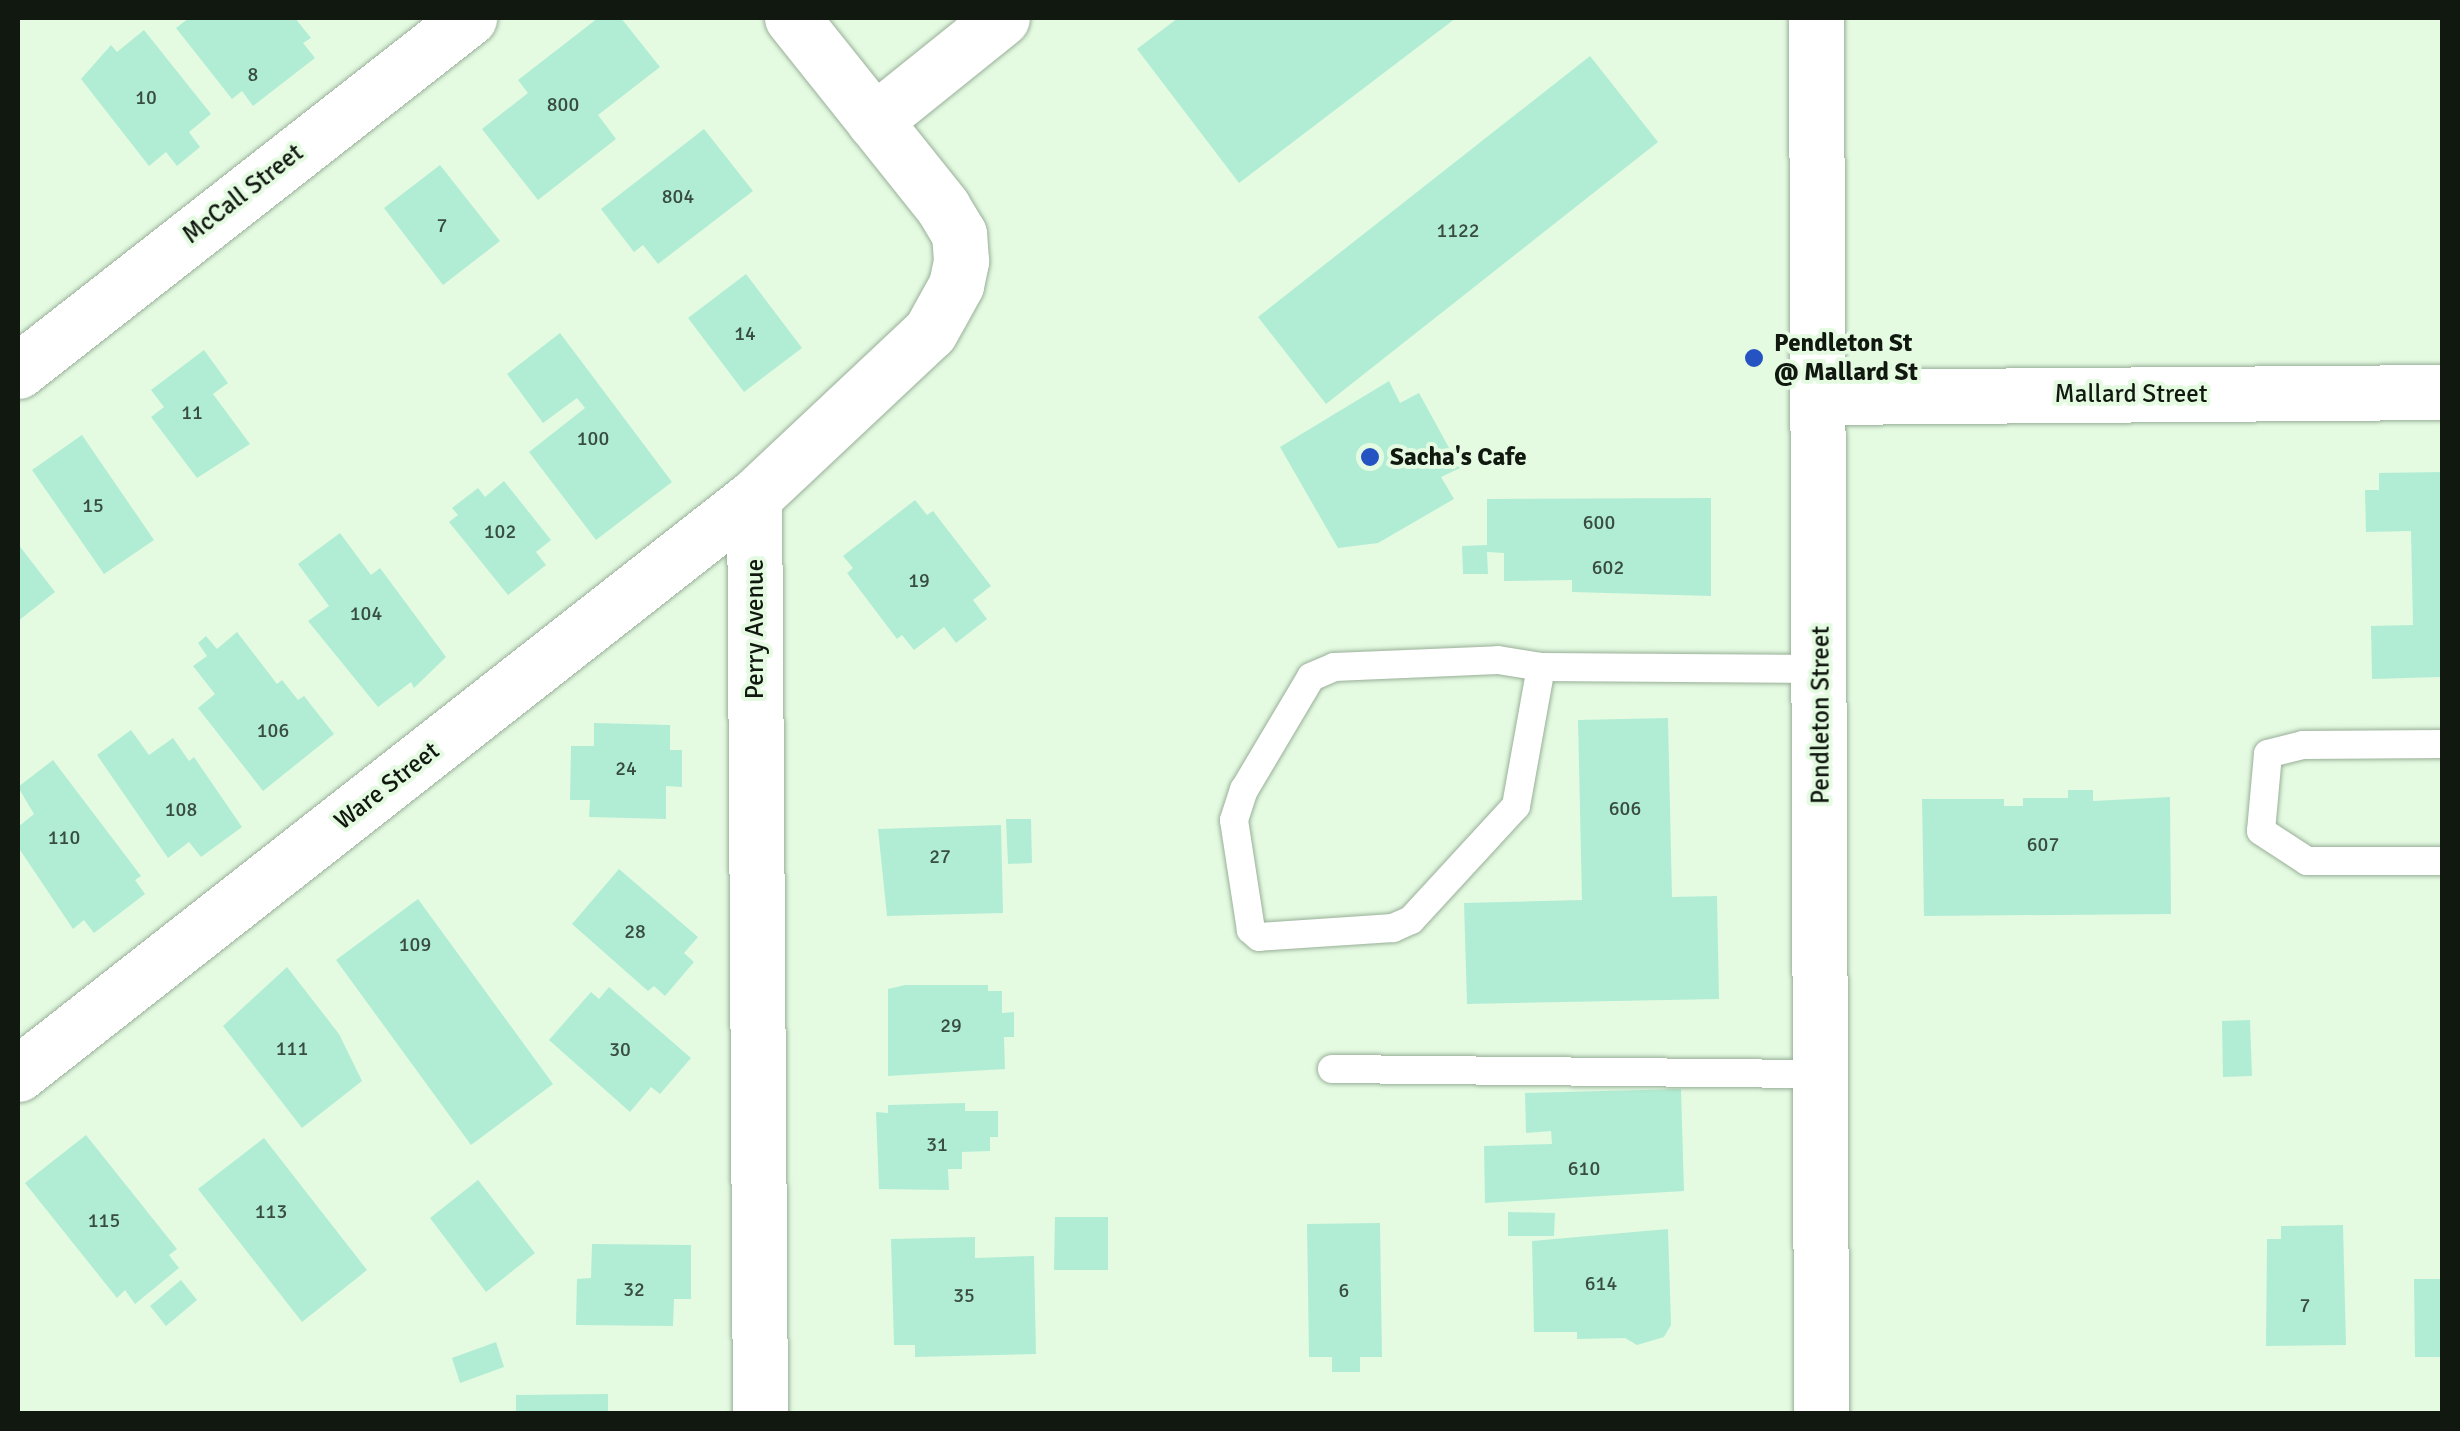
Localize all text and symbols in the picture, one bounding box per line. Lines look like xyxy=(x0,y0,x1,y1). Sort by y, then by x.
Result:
house number: 8 xyxy=(248,62,258,86)
house number: 10 xyxy=(135,85,157,109)
house number: 800 xyxy=(547,92,579,116)
street label: McCall Street xyxy=(177,138,309,250)
house number: 804 xyxy=(662,184,694,208)
house number: 7 xyxy=(437,213,447,237)
house number: 1122 xyxy=(1436,218,1480,242)
house number: 14 xyxy=(734,321,756,345)
place label: Pendleton St @ Mallard St xyxy=(1774,329,1918,388)
marker: Pendleton St @ Mallard St xyxy=(1743,347,1765,369)
street label: Mallard Street xyxy=(2055,379,2207,409)
house number: 11 xyxy=(181,400,203,424)
house number: 100 xyxy=(577,426,609,450)
place label: Sacha's Cafe xyxy=(1390,442,1527,472)
marker: Sacha's Cafe xyxy=(1359,446,1381,468)
house number: 15 xyxy=(82,493,104,517)
house number: 600 xyxy=(1583,510,1615,534)
house number: 102 xyxy=(484,519,516,543)
house number: 602 xyxy=(1592,555,1624,579)
street label: Perry Avenue xyxy=(740,559,770,699)
house number: 19 xyxy=(908,568,930,592)
house number: 104 xyxy=(350,601,382,625)
street label: Pendleton Street xyxy=(1806,626,1836,804)
house number: 106 xyxy=(257,718,289,742)
street label: Ware Street xyxy=(329,736,445,836)
house number: 24 xyxy=(615,756,637,780)
house number: 606 xyxy=(1609,796,1641,820)
house number: 108 xyxy=(165,797,197,821)
house number: 110 xyxy=(48,825,80,849)
house number: 607 xyxy=(2027,832,2059,856)
house number: 27 xyxy=(929,844,951,868)
house number: 28 xyxy=(624,919,646,943)
house number: 109 xyxy=(399,932,431,956)
house number: 29 xyxy=(940,1013,962,1037)
house number: 111 xyxy=(276,1036,308,1060)
house number: 30 xyxy=(609,1037,631,1061)
house number: 31 xyxy=(926,1132,948,1156)
house number: 610 xyxy=(1568,1156,1600,1180)
house number: 113 xyxy=(255,1199,287,1223)
house number: 115 xyxy=(88,1208,120,1232)
house number: 614 xyxy=(1585,1271,1617,1295)
house number: 32 xyxy=(623,1277,645,1301)
house number: 6 xyxy=(1339,1278,1349,1302)
house number: 35 xyxy=(953,1283,975,1307)
house number: 7 xyxy=(2300,1293,2310,1317)

